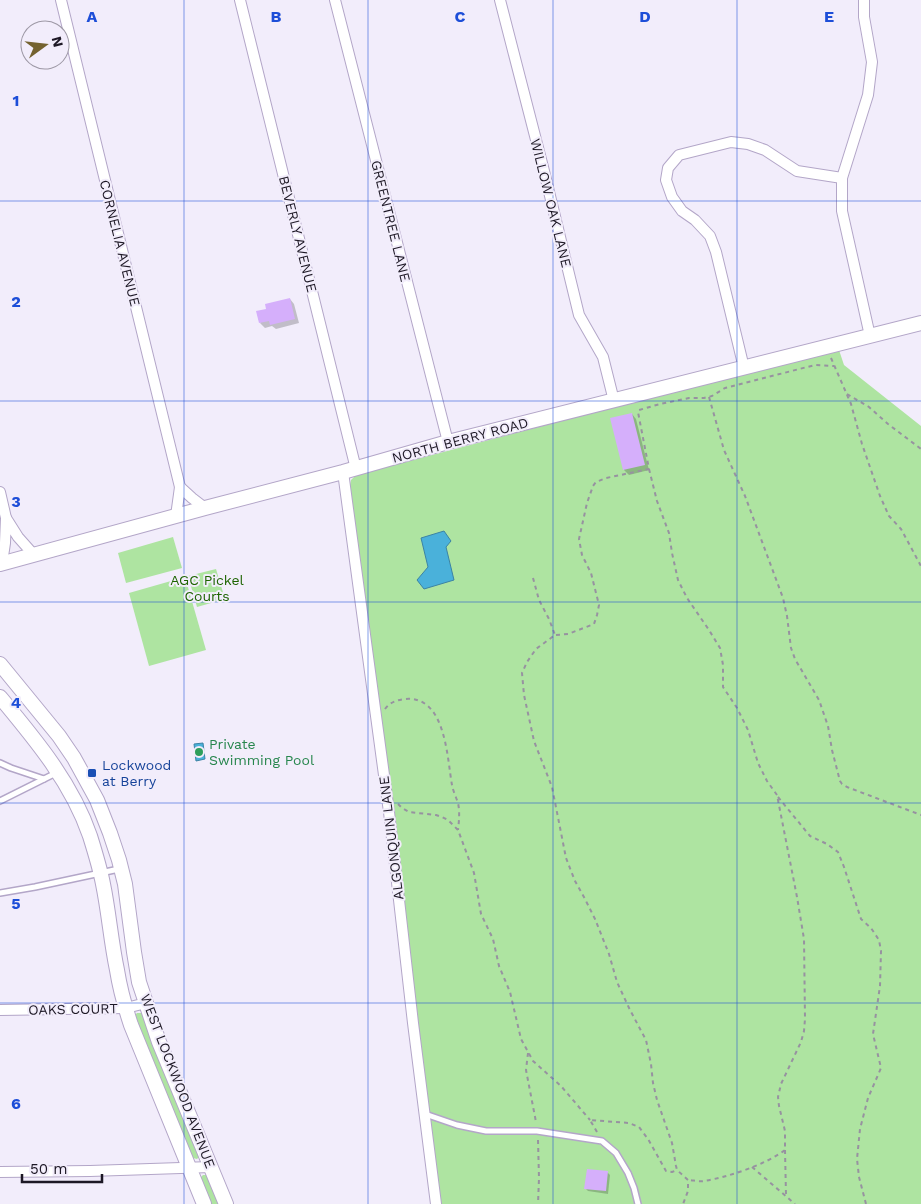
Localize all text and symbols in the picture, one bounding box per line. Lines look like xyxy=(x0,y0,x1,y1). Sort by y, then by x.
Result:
text: A xyxy=(87,7,98,26)
text: B xyxy=(271,7,282,26)
text: C xyxy=(455,7,466,26)
text: D xyxy=(639,7,651,26)
text: E xyxy=(824,7,834,26)
north arrow xyxy=(20,20,70,70)
text: N xyxy=(48,35,67,49)
text: 1 xyxy=(13,91,19,110)
street label: WILLOW OAK LANE xyxy=(527,137,575,269)
street label: GREENTREE LANE xyxy=(368,159,414,284)
street label: BEVERLY AVENUE xyxy=(276,174,320,294)
street label: CORNELIA AVENUE xyxy=(97,178,143,308)
text: 2 xyxy=(11,292,21,311)
street label: NORTH BERRY ROAD xyxy=(390,414,530,466)
text: 3 xyxy=(11,492,21,511)
park label: AGC Pickel Courts xyxy=(170,572,245,604)
text: 4 xyxy=(11,693,21,712)
place label: Private Swimming Pool xyxy=(209,736,315,768)
marker: Private Swimming Pool xyxy=(193,746,205,758)
place label: Lockwood at Berry xyxy=(102,757,171,789)
marker: Lockwood at Berry xyxy=(86,767,98,779)
street label: ALGONQUIN LANE xyxy=(375,775,407,901)
text: 5 xyxy=(11,894,21,913)
street label: WEST LOCKWOOD AVENUE xyxy=(137,992,219,1170)
street label: OAKS COURT xyxy=(28,1000,118,1018)
text: 6 xyxy=(11,1094,21,1113)
scale bar xyxy=(22,1152,102,1184)
text: 50 m xyxy=(30,1160,67,1178)

